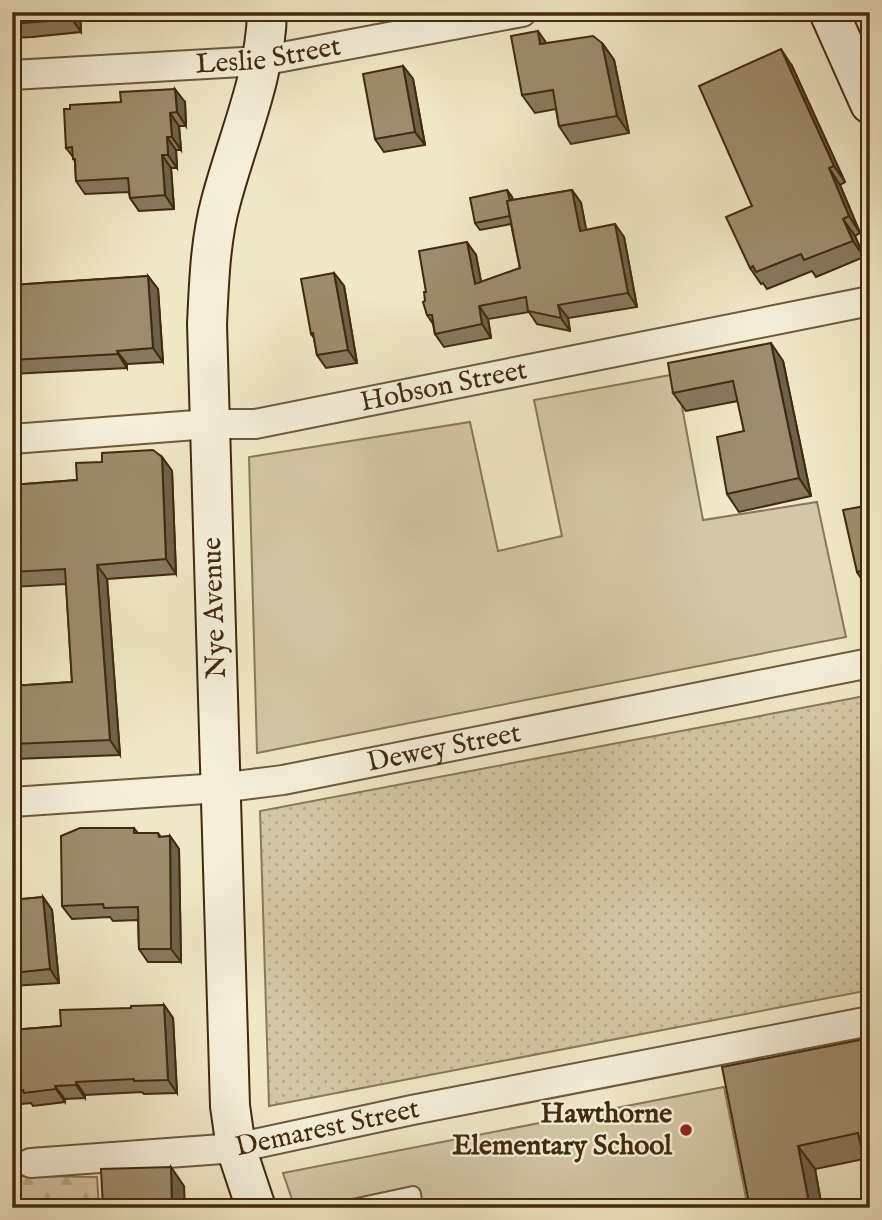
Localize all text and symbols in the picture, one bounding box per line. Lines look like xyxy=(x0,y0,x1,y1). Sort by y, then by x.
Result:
street label: Leslie Street xyxy=(194,29,344,82)
street label: Hobson Street xyxy=(357,352,530,420)
street label: Nye Avenue xyxy=(195,536,235,679)
street label: Dewey Street xyxy=(364,715,524,780)
street label: Demarest Street xyxy=(232,1091,423,1165)
place label: Hawthorne Elementary School xyxy=(452,1097,673,1164)
marker: Hawthorne Elementary School xyxy=(678,1122,694,1138)

